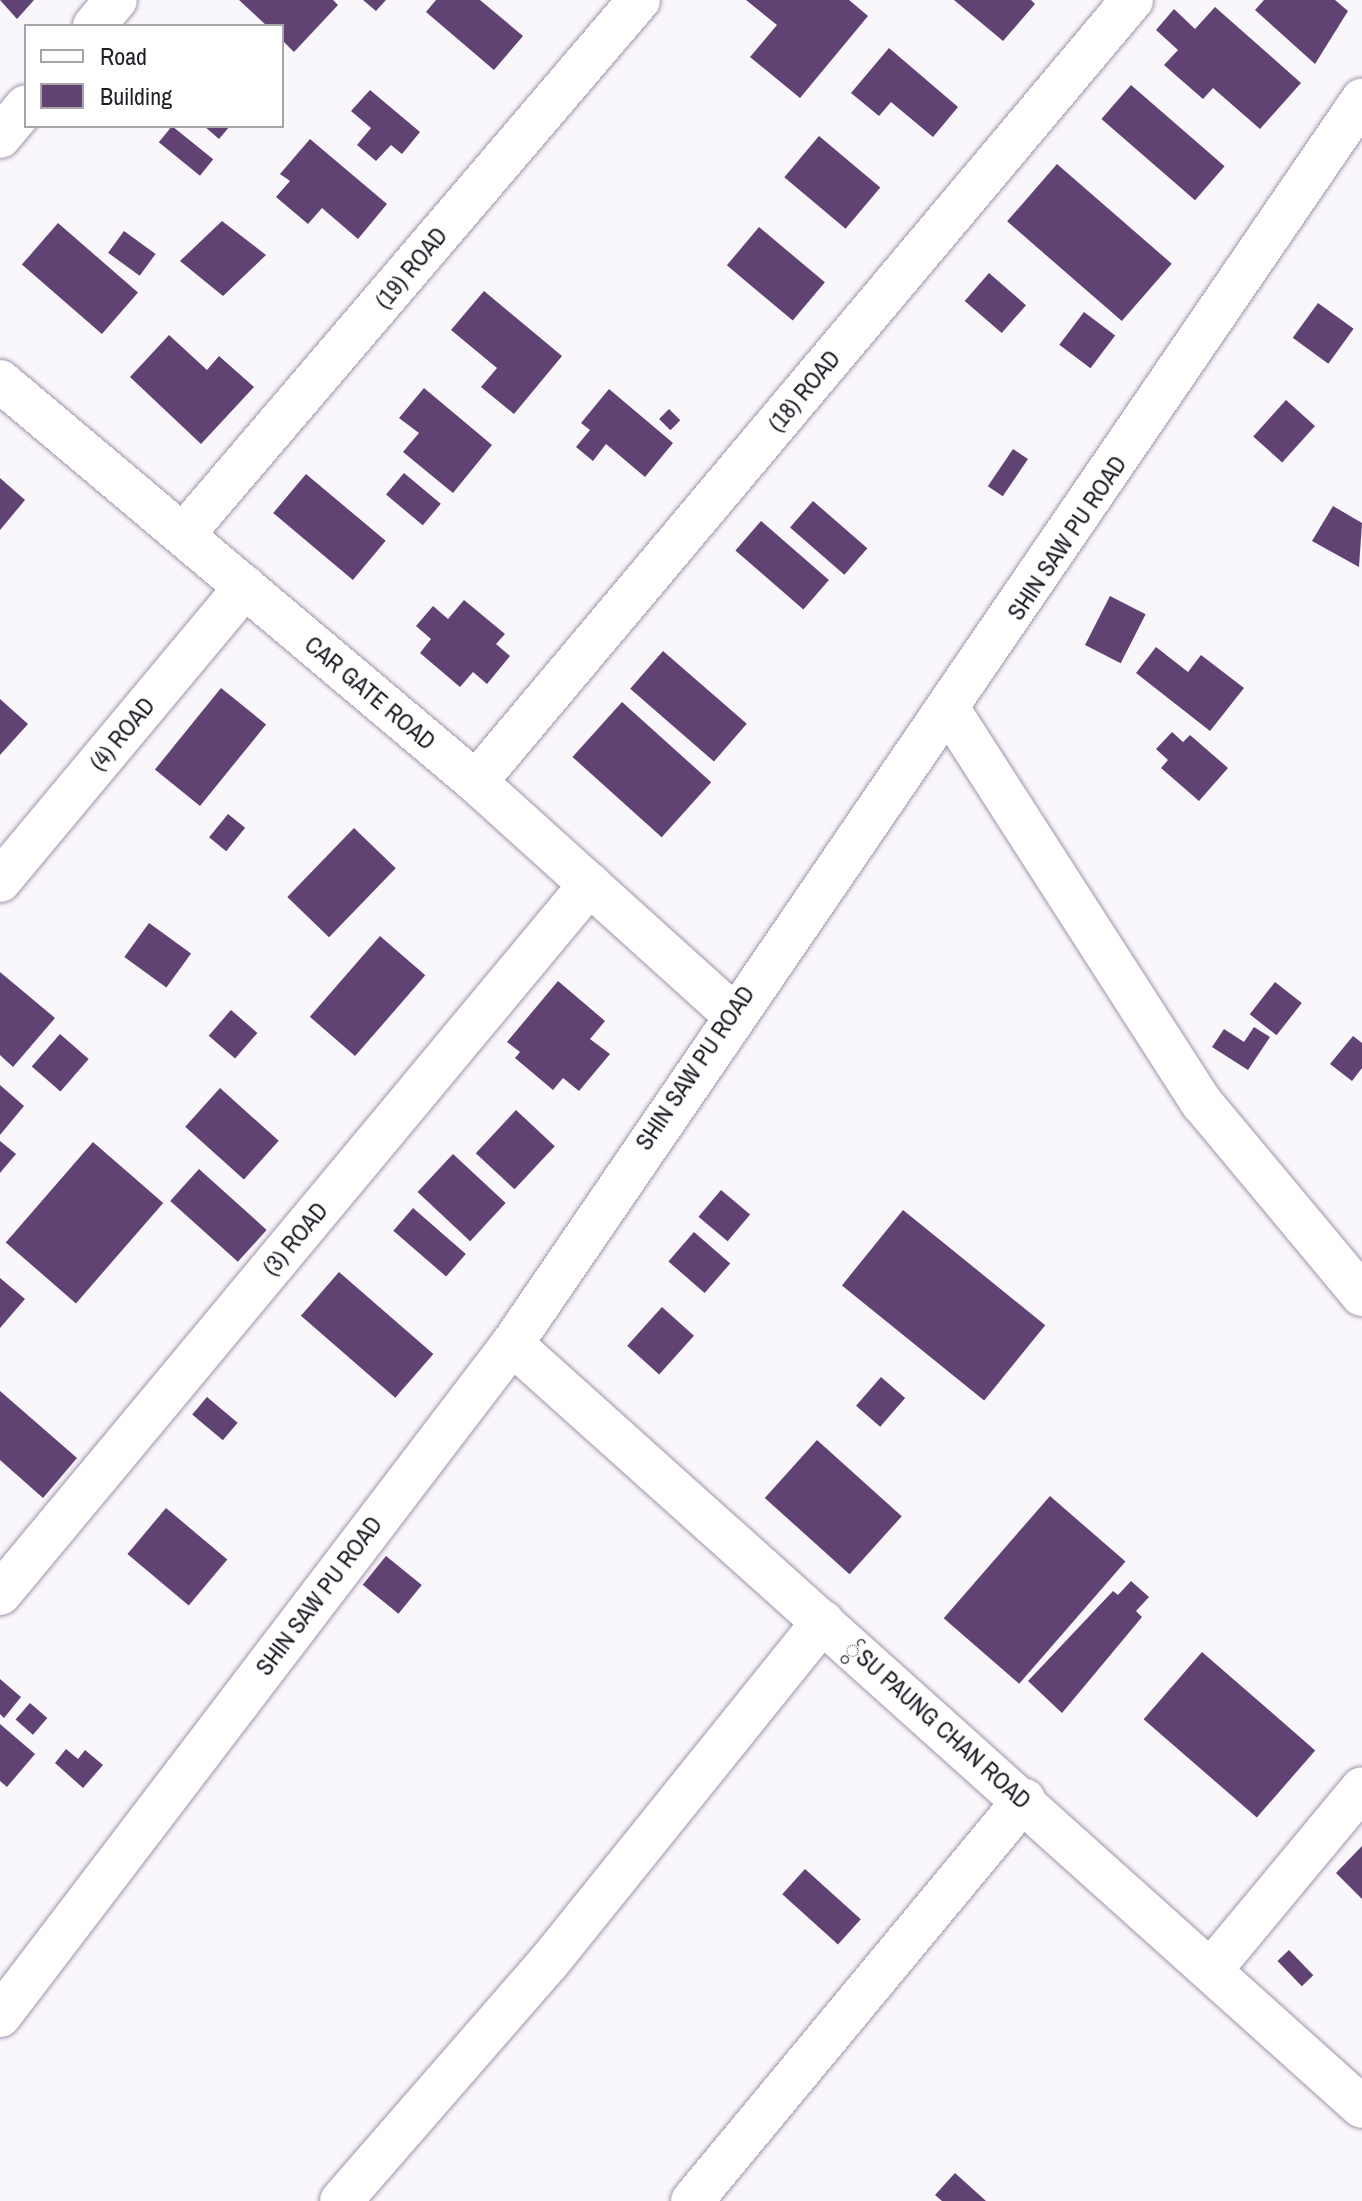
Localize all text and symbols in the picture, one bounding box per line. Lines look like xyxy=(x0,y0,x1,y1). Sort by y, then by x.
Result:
legend xyxy=(24,24,284,128)
text: Road xyxy=(100,40,147,72)
text: Building xyxy=(100,80,172,112)
street label: (19) ROAD xyxy=(369,221,453,315)
street label: (18) ROAD xyxy=(762,344,846,438)
street label: SHIN SAW PU ROAD xyxy=(1001,450,1133,626)
street label: CAR GATE ROAD xyxy=(299,630,441,756)
street label: (4) ROAD xyxy=(83,692,161,776)
street label: SHIN SAW PU ROAD xyxy=(629,980,761,1156)
street label: (3) ROAD xyxy=(256,1197,334,1281)
street label: SHIN SAW PU ROAD xyxy=(250,1511,388,1681)
street label: ်ွSU PAUNG CHAN ROAD xyxy=(839,1633,1037,1815)

